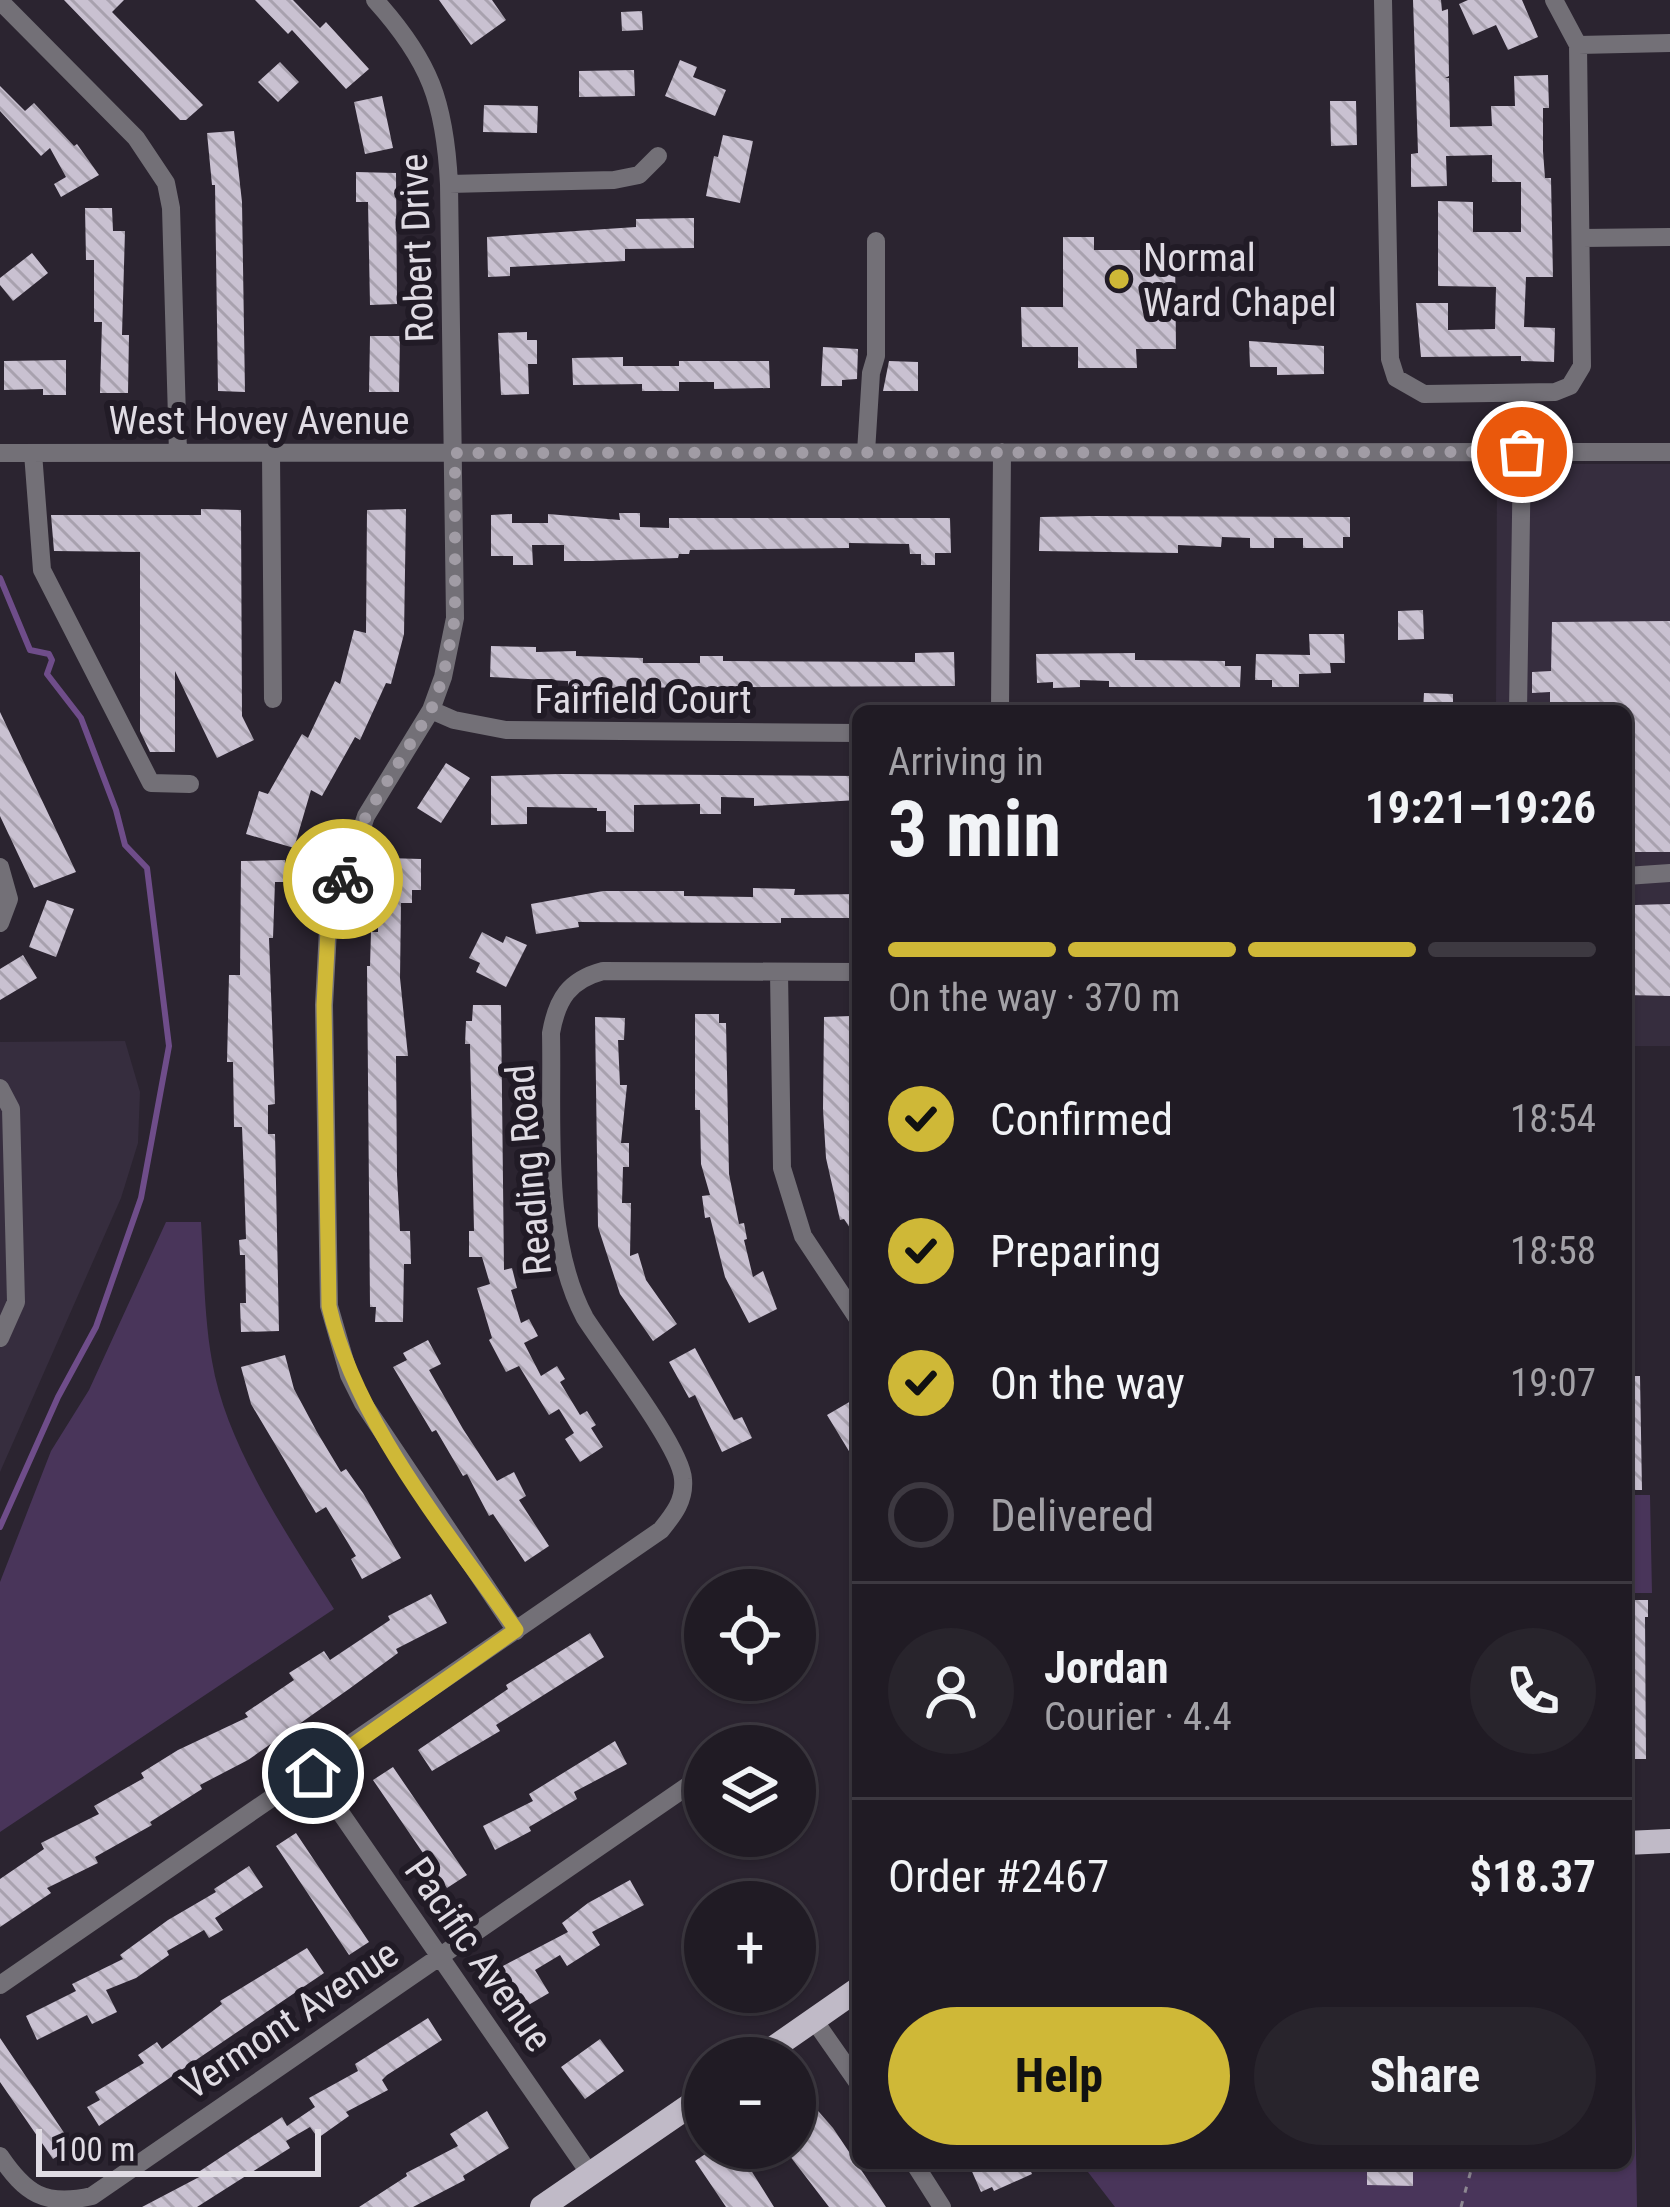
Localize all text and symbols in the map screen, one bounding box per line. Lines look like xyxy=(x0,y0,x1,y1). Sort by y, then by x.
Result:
street label: Robert Drive xyxy=(391,153,443,343)
place label: Normal Ward Chapel xyxy=(1143,235,1337,326)
marker: Normal Ward Chapel xyxy=(1106,266,1132,292)
street label: West Hovey Avenue xyxy=(108,398,410,444)
pin xyxy=(1471,401,1573,503)
icon: bag xyxy=(1489,419,1555,485)
street label: Fairfield Court xyxy=(534,677,752,723)
text: Arriving in xyxy=(888,739,1044,785)
text: 19:21–19:26 xyxy=(1365,781,1596,834)
text: 3 min xyxy=(888,784,1061,875)
courier xyxy=(283,819,403,939)
icon: bike xyxy=(310,846,376,912)
text: On the way · 370 m xyxy=(888,975,1180,1021)
street label: Reading Road xyxy=(497,1063,561,1277)
icon: check xyxy=(888,1086,954,1152)
text: Confirmed xyxy=(990,1093,1173,1146)
text: 18:54 xyxy=(1510,1096,1596,1142)
icon: check xyxy=(888,1218,954,1284)
text: Preparing xyxy=(990,1225,1161,1278)
text: 18:58 xyxy=(1510,1228,1596,1274)
icon: check xyxy=(888,1350,954,1416)
text: On the way xyxy=(990,1357,1185,1410)
text: 19:07 xyxy=(1510,1360,1596,1406)
text: Delivered xyxy=(990,1489,1154,1542)
map controls xyxy=(684,1569,816,2169)
button: locate xyxy=(684,1569,816,1701)
button: person xyxy=(888,1628,1014,1754)
button: phone xyxy=(1470,1628,1596,1754)
text: Jordan xyxy=(1044,1641,1169,1694)
text: Courier · 4.4 xyxy=(1044,1694,1232,1740)
pin xyxy=(262,1722,364,1824)
button: layers xyxy=(684,1725,816,1857)
icon: home xyxy=(280,1740,346,1806)
street label: Pacific Avenue xyxy=(395,1849,562,2060)
text: Order #2467 xyxy=(888,1850,1109,1903)
text: $18.37 xyxy=(1469,1850,1596,1903)
button: + xyxy=(684,1881,816,2013)
street label: Vermont Avenue xyxy=(172,1930,407,2109)
button: Help xyxy=(888,2007,1230,2145)
button: Share xyxy=(1254,2007,1596,2145)
button: − xyxy=(684,2037,816,2169)
scale bar xyxy=(36,2123,321,2176)
text: 100 m xyxy=(54,2130,135,2169)

